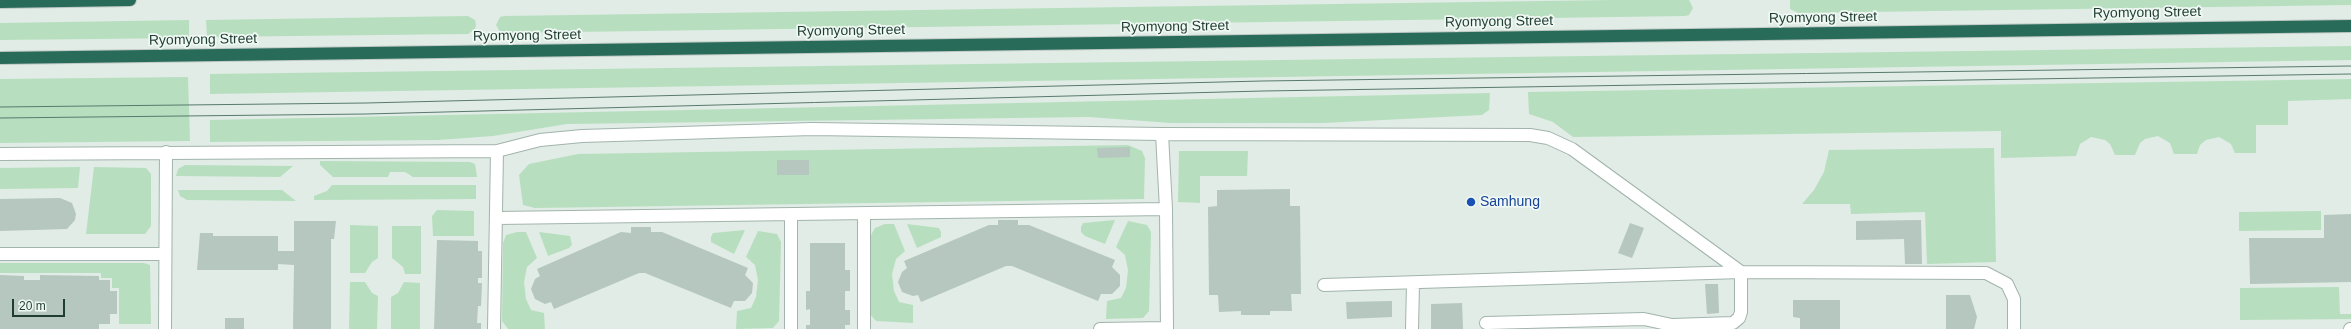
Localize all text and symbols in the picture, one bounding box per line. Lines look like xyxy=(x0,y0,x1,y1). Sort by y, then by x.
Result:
street label: Ryomyong Street xyxy=(2093,4,2201,22)
street label: Ryomyong Street xyxy=(1769,9,1877,27)
street label: Ryomyong Street xyxy=(1445,13,1553,31)
street label: Ryomyong Street xyxy=(1121,18,1229,36)
street label: Ryomyong Street xyxy=(797,22,905,40)
street label: Ryomyong Street xyxy=(473,27,581,45)
street label: Ryomyong Street xyxy=(149,31,257,49)
place label: Samhung xyxy=(1480,194,1540,210)
marker: Samhung xyxy=(1465,196,1477,208)
scale bar xyxy=(14,291,67,317)
text: 20 m xyxy=(19,299,46,313)

